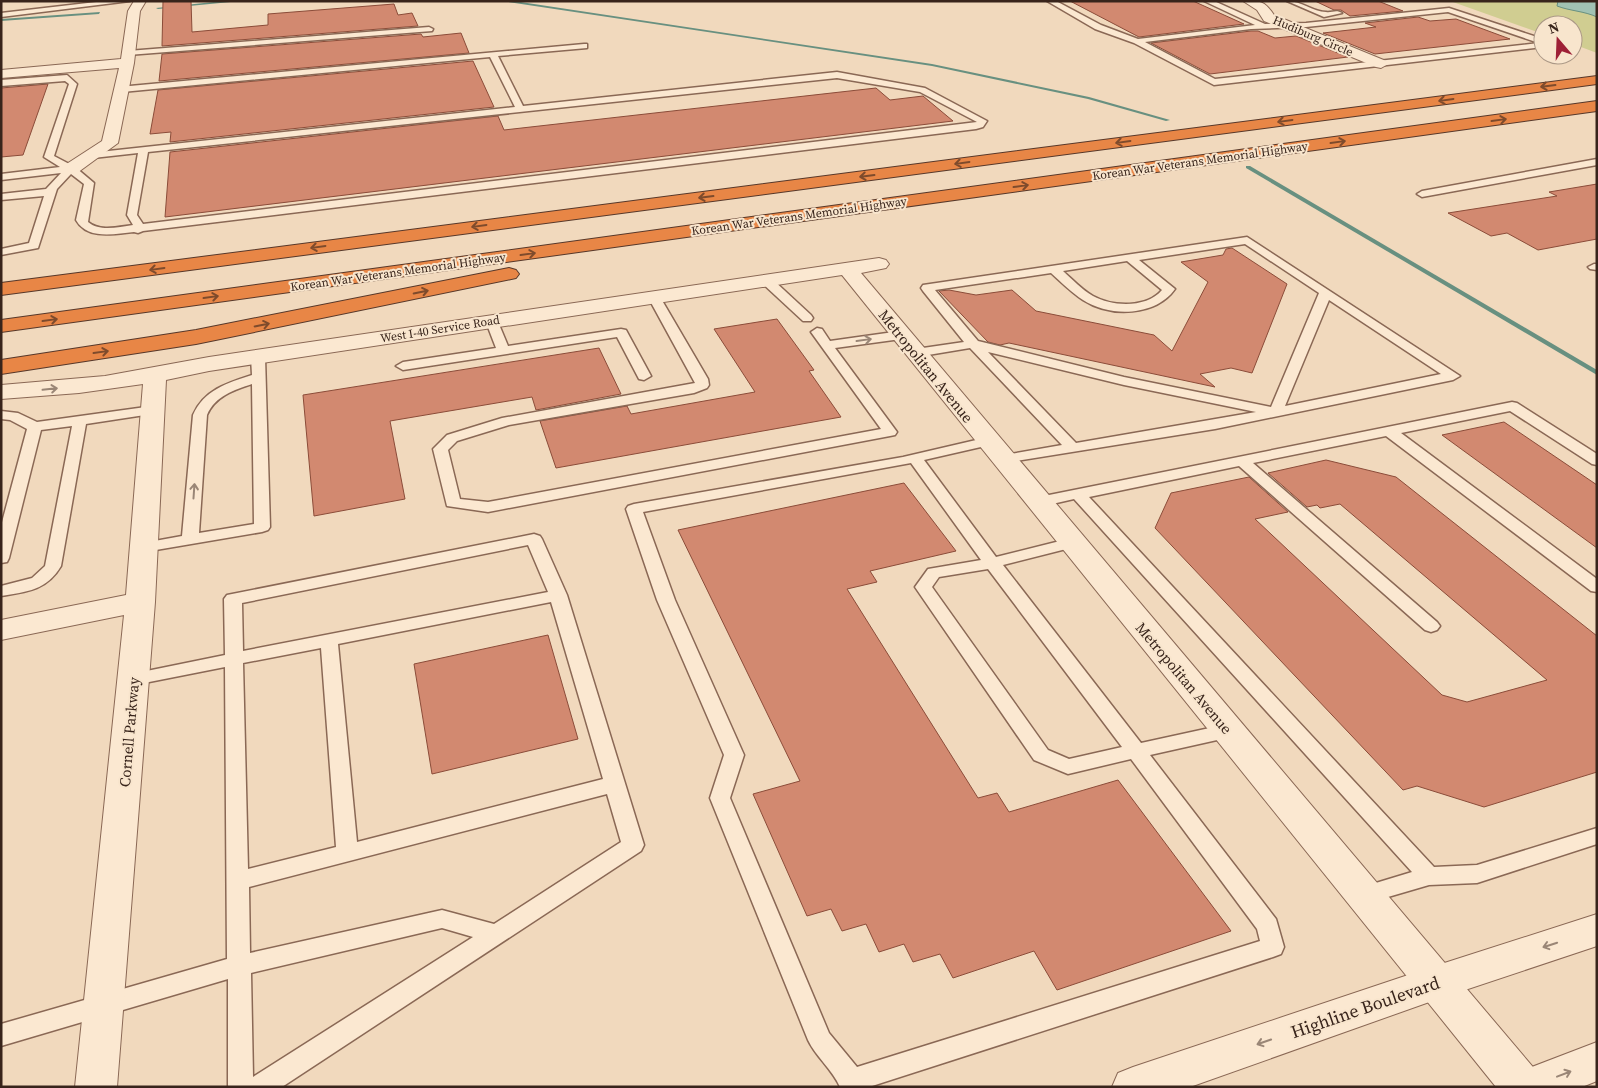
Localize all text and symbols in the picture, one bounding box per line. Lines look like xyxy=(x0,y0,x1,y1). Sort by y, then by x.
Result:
street label: Hudiburg Circle xyxy=(1270,12,1356,60)
north arrow xyxy=(1533,15,1583,65)
text: N xyxy=(1546,17,1562,39)
one-way arrow xyxy=(1541,81,1557,91)
one-way arrow xyxy=(1438,95,1454,105)
one-way arrow xyxy=(1490,114,1506,124)
one-way arrow xyxy=(1277,116,1293,126)
one-way arrow xyxy=(1116,137,1132,147)
one-way arrow xyxy=(1330,137,1346,147)
street label: Korean War Veterans Memorial Highway xyxy=(1091,138,1310,184)
one-way arrow xyxy=(955,158,971,168)
one-way arrow xyxy=(859,171,875,181)
one-way arrow xyxy=(1013,180,1029,190)
one-way arrow xyxy=(698,192,714,202)
street label: Korean War Veterans Memorial Highway xyxy=(690,193,909,239)
one-way arrow xyxy=(471,221,487,231)
one-way arrow xyxy=(310,243,326,253)
street label: Korean War Veterans Memorial Highway xyxy=(289,249,508,295)
one-way arrow xyxy=(519,249,535,259)
one-way arrow xyxy=(149,264,165,274)
one-way arrow xyxy=(412,286,428,296)
one-way arrow xyxy=(202,292,218,302)
street label: Metropolitan Avenue xyxy=(874,305,978,427)
street label: West I-40 Service Road xyxy=(379,312,501,346)
one-way arrow xyxy=(41,314,57,324)
one-way arrow xyxy=(253,319,269,329)
one-way arrow xyxy=(856,335,872,345)
one-way arrow xyxy=(93,347,109,357)
one-way arrow xyxy=(42,384,58,394)
one-way arrow xyxy=(189,483,199,499)
street label: Metropolitan Avenue xyxy=(1131,618,1237,739)
street label: Cornell Parkway xyxy=(114,676,144,788)
one-way arrow xyxy=(1543,941,1559,951)
street label: Highline Boulevard xyxy=(1287,970,1443,1044)
one-way arrow xyxy=(1256,1038,1272,1047)
one-way arrow xyxy=(1556,1069,1571,1078)

